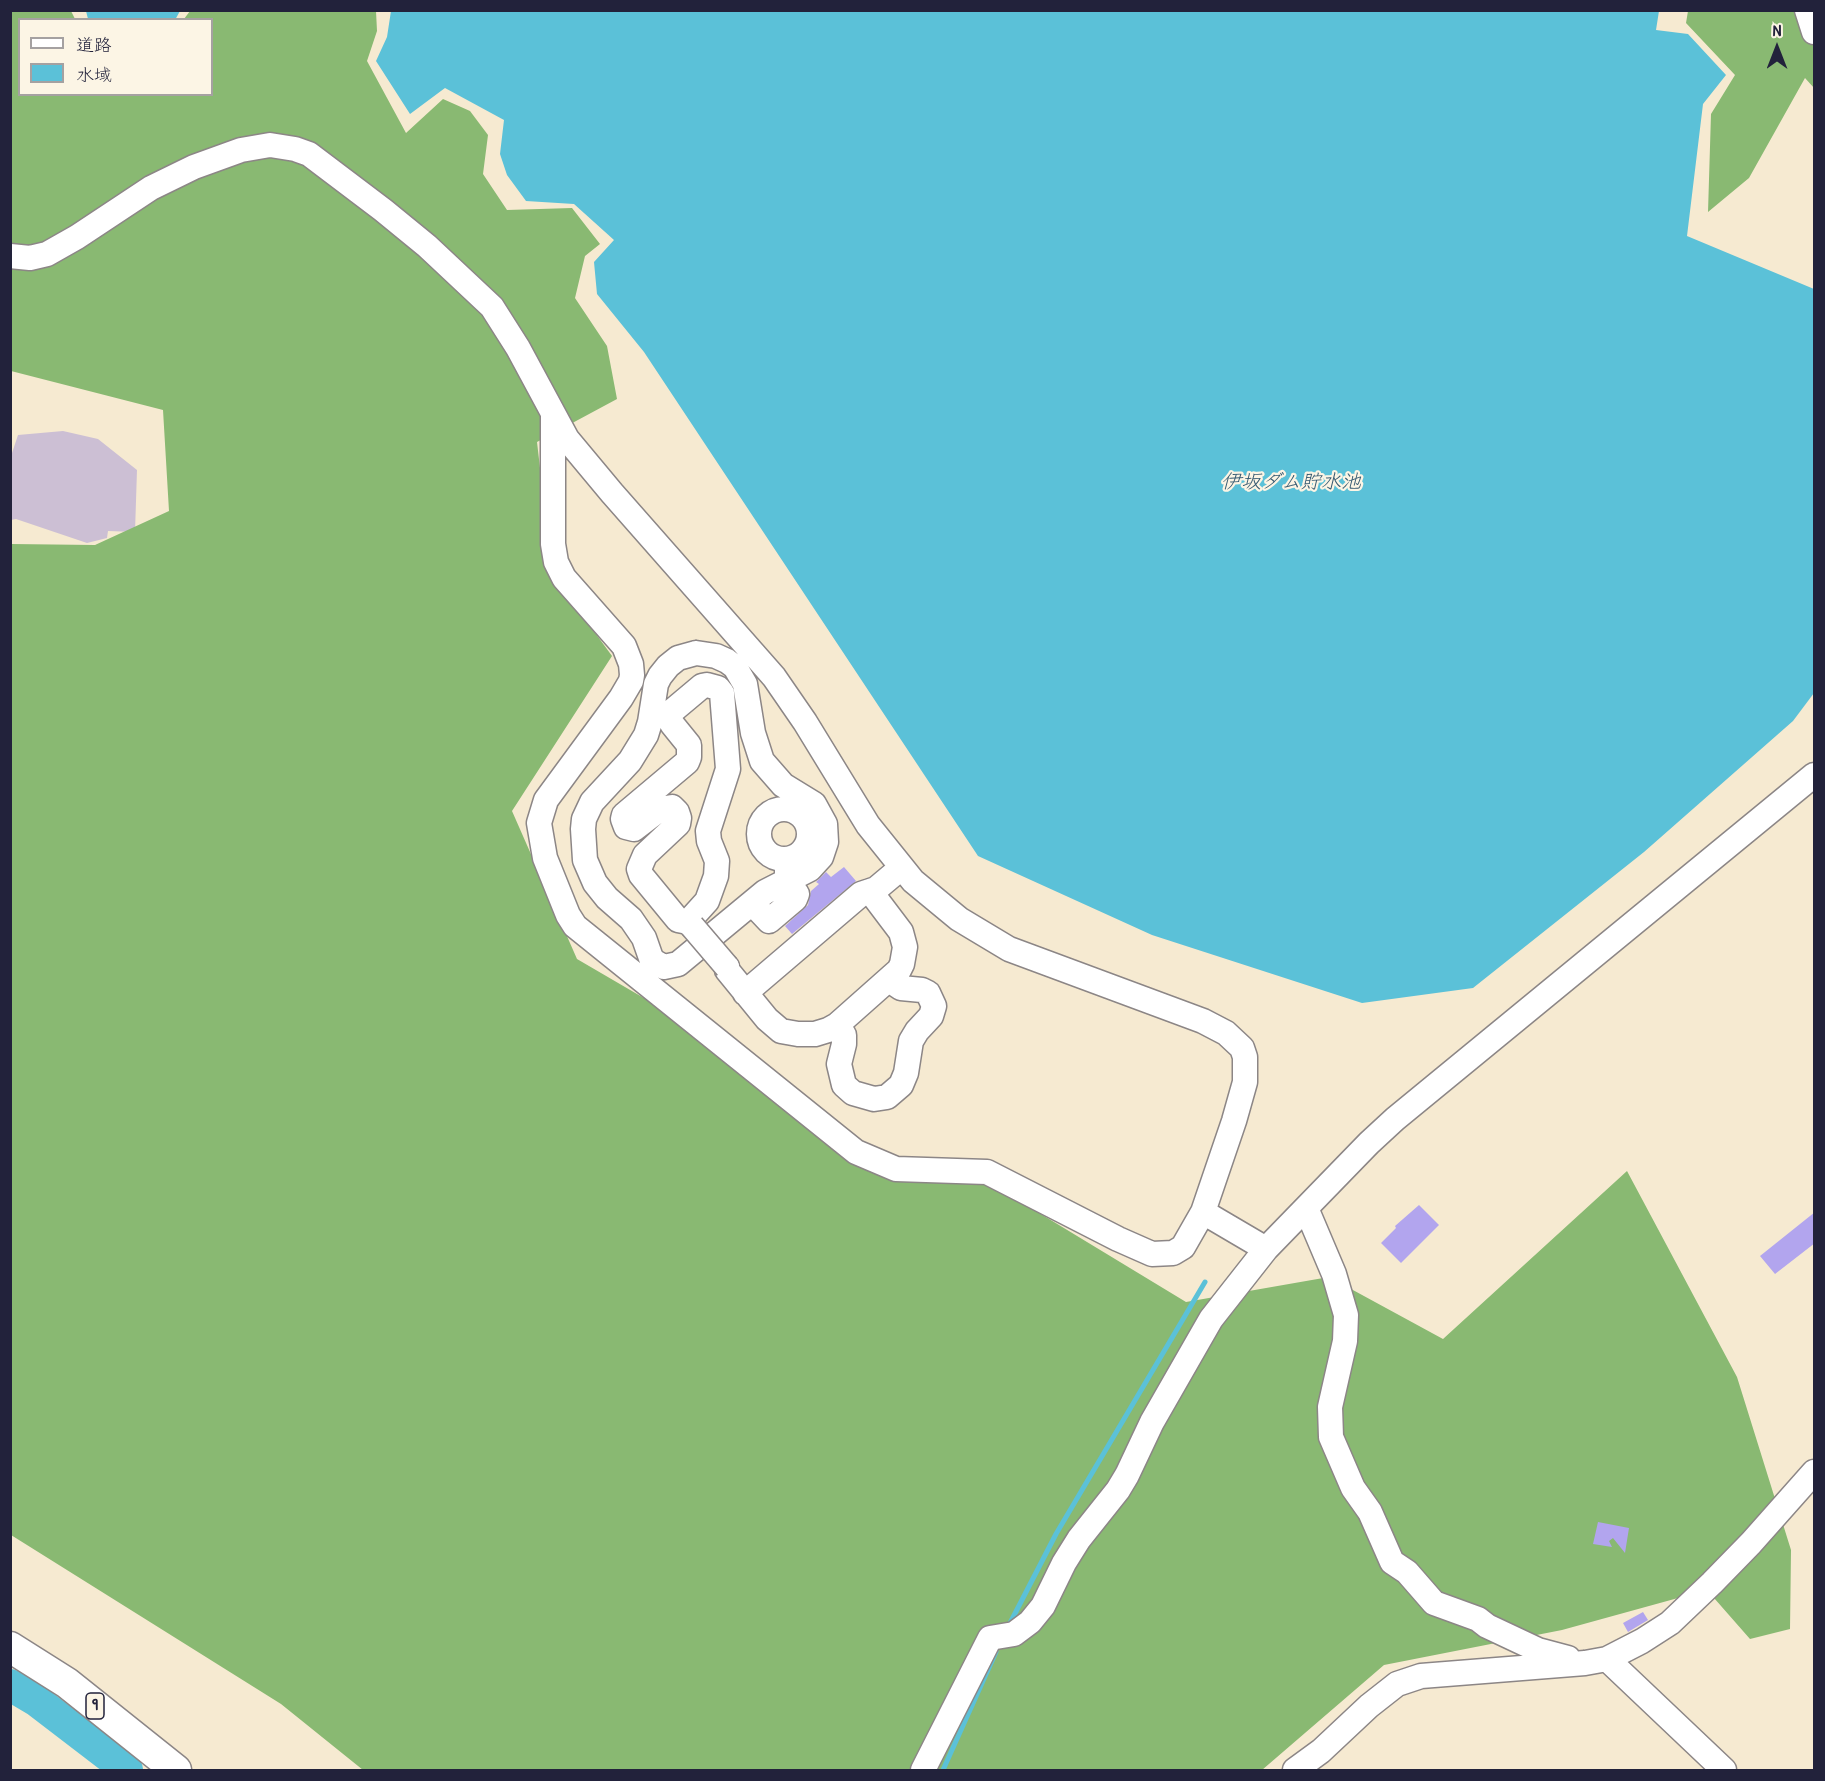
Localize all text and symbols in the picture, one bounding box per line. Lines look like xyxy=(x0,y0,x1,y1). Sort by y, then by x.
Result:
legend xyxy=(18,18,213,96)
north arrow xyxy=(1747,18,1807,78)
text: N xyxy=(1773,19,1781,41)
text: 道路 xyxy=(76,32,112,57)
text: 水域 xyxy=(76,62,112,87)
water label: 伊坂ダム貯水池 xyxy=(1221,471,1361,495)
road number: 9 xyxy=(86,1693,104,1719)

